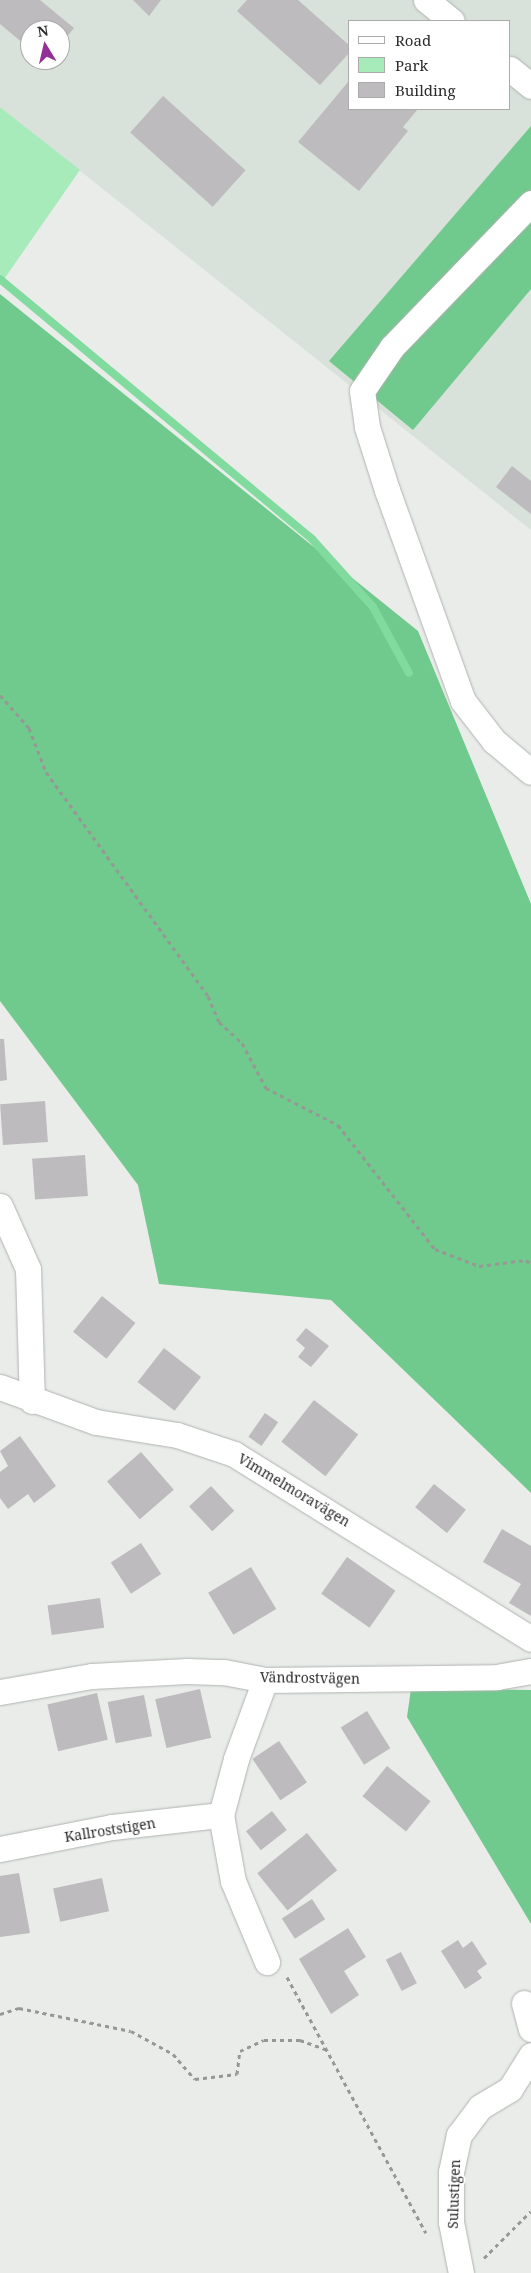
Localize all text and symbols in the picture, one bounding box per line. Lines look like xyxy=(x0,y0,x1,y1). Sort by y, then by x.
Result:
north arrow xyxy=(20,20,70,70)
text: N xyxy=(36,20,50,41)
legend xyxy=(348,20,511,110)
text: Road xyxy=(395,30,431,50)
text: Park xyxy=(395,55,428,75)
text: Building xyxy=(395,80,456,100)
street label: Vimmelmoravägen xyxy=(235,1450,353,1530)
street label: Vändrostvägen xyxy=(260,1669,360,1687)
street label: Kallroststigen xyxy=(63,1815,157,1845)
street label: Sulustigen xyxy=(444,2159,464,2229)

